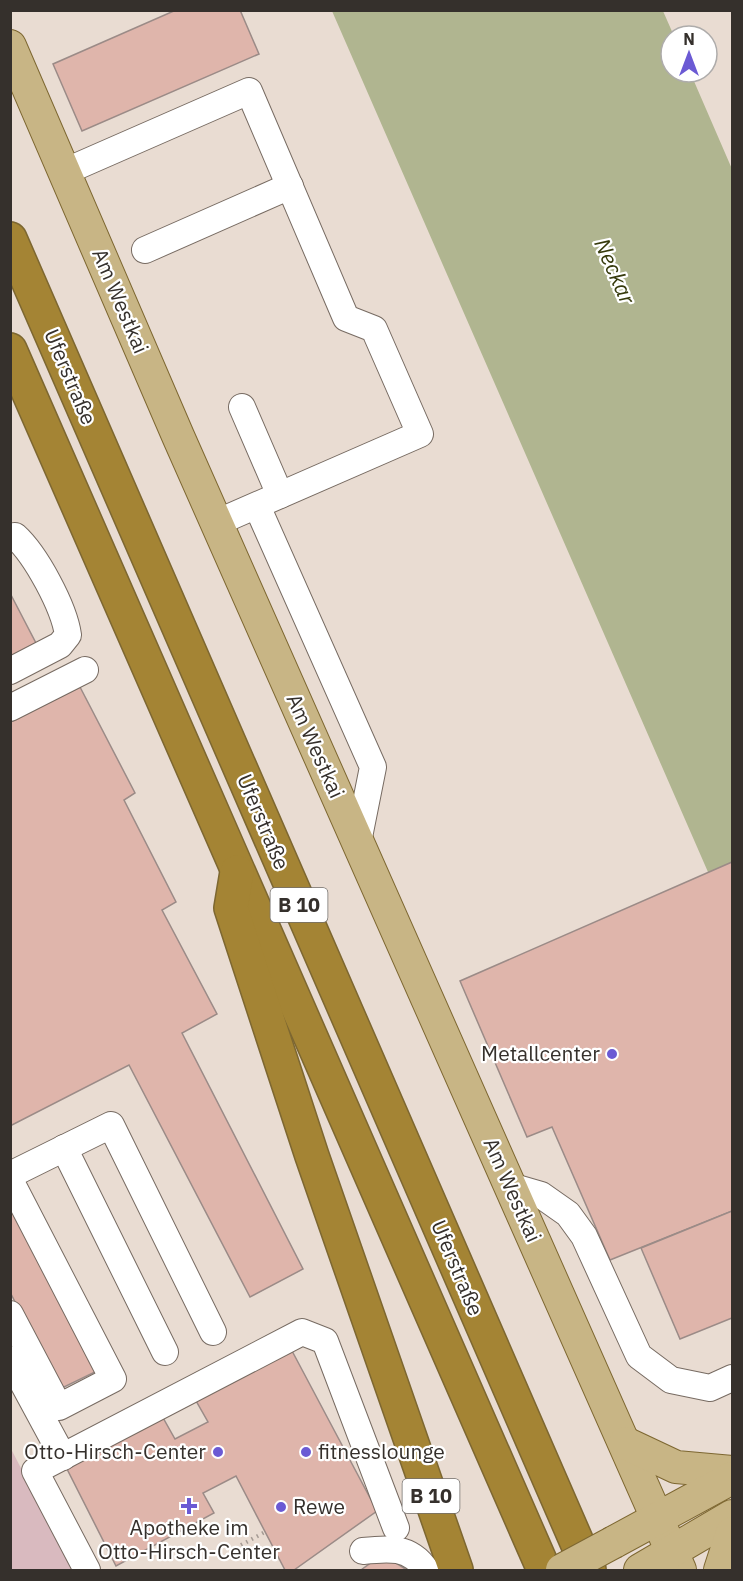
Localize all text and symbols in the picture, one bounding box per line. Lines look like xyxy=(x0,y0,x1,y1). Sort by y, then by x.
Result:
north arrow xyxy=(659,24,719,84)
text: N xyxy=(683,29,695,49)
water label: Neckar xyxy=(588,233,643,309)
street label: Am Westkai xyxy=(86,244,156,357)
street label: Uferstraße xyxy=(38,324,104,429)
street label: Am Westkai xyxy=(280,689,351,802)
street label: Uferstraße xyxy=(231,769,297,874)
road number: B 10 xyxy=(270,888,328,922)
place label: Metallcenter xyxy=(481,1039,600,1067)
marker: Metallcenter xyxy=(605,1047,619,1061)
street label: Am Westkai xyxy=(477,1133,548,1246)
street label: Uferstraße xyxy=(425,1215,491,1320)
place label: Otto-Hirsch-Center xyxy=(24,1437,206,1465)
place label: fitnesslounge xyxy=(318,1437,445,1465)
marker: Otto-Hirsch-Center xyxy=(211,1445,225,1459)
marker: fitnesslounge xyxy=(299,1445,313,1459)
road number: B 10 xyxy=(402,1479,460,1513)
place label: Rewe xyxy=(293,1492,345,1520)
marker: Apotheke im Otto-Hirsch-Center xyxy=(182,1499,196,1513)
marker: Rewe xyxy=(274,1500,288,1514)
place label: Apotheke im Otto-Hirsch-Center xyxy=(98,1513,280,1565)

